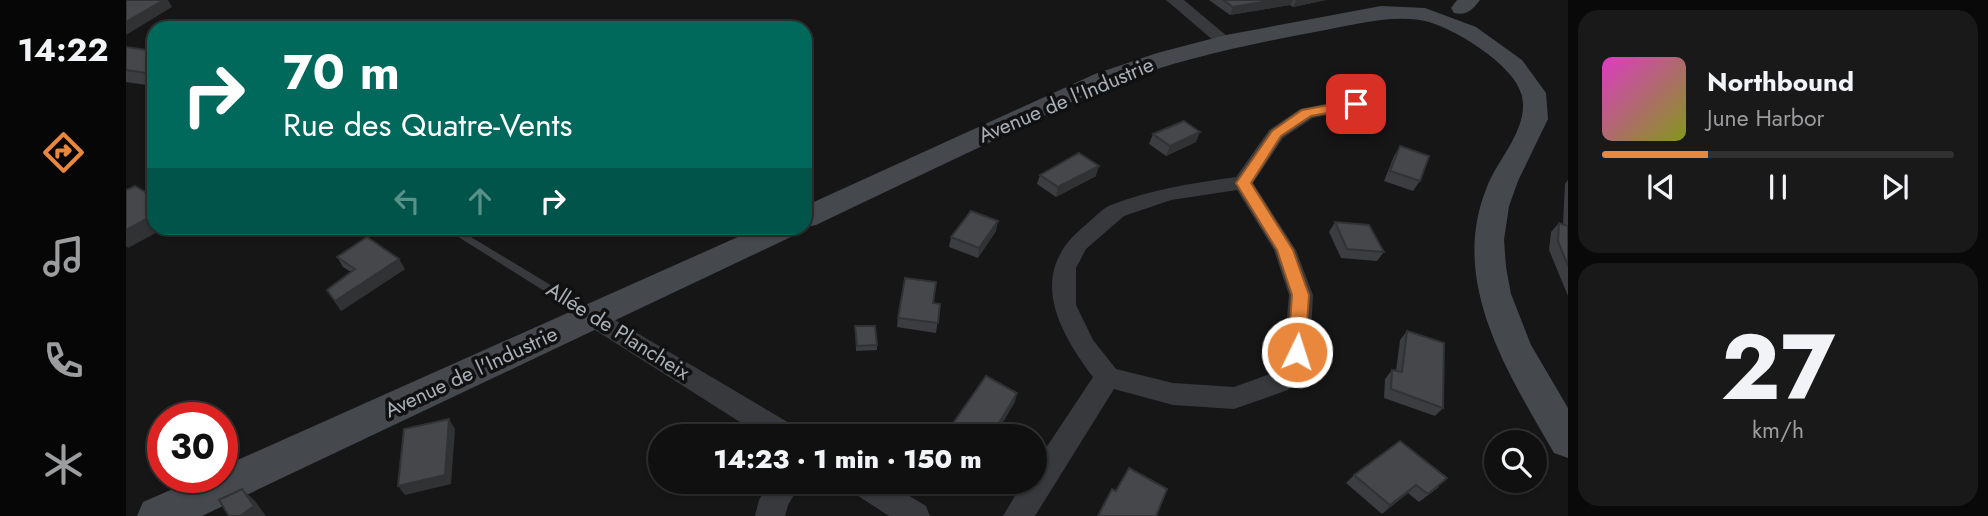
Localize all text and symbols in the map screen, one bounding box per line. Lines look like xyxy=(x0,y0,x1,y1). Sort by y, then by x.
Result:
text: 14:22 xyxy=(18,27,108,73)
text: 70 m xyxy=(283,37,400,107)
icon: right xyxy=(168,49,259,140)
street label: Avenue de l'Industrie xyxy=(974,49,1158,150)
text: Northbound xyxy=(1707,63,1854,101)
pin xyxy=(1326,74,1386,134)
icon: arrive xyxy=(1337,85,1375,123)
text: June Harbor xyxy=(1707,101,1824,135)
text: Rue des Quatre-Vents xyxy=(283,102,572,148)
icon: directions xyxy=(39,128,88,177)
icon: previous xyxy=(1642,168,1680,206)
icon: pause xyxy=(1759,168,1797,206)
icon: next xyxy=(1876,168,1914,206)
icon: left xyxy=(388,182,426,220)
icon: ahead xyxy=(461,182,499,220)
icon: right xyxy=(534,182,572,220)
icon: music xyxy=(39,232,88,281)
street label: Allée de Plancheix xyxy=(540,275,696,387)
text: 27 xyxy=(1721,302,1835,433)
position arrow xyxy=(1260,315,1334,389)
street label: Avenue de l'Industrie xyxy=(380,319,563,425)
icon: phone xyxy=(39,336,88,385)
speed limit sign: 30 xyxy=(147,402,238,493)
text: km/h xyxy=(1752,413,1804,447)
map controls xyxy=(1484,430,1547,493)
button: search xyxy=(1484,430,1547,493)
icon: climate xyxy=(39,440,88,489)
text: 14:23 · 1 min · 150 m xyxy=(713,440,982,478)

